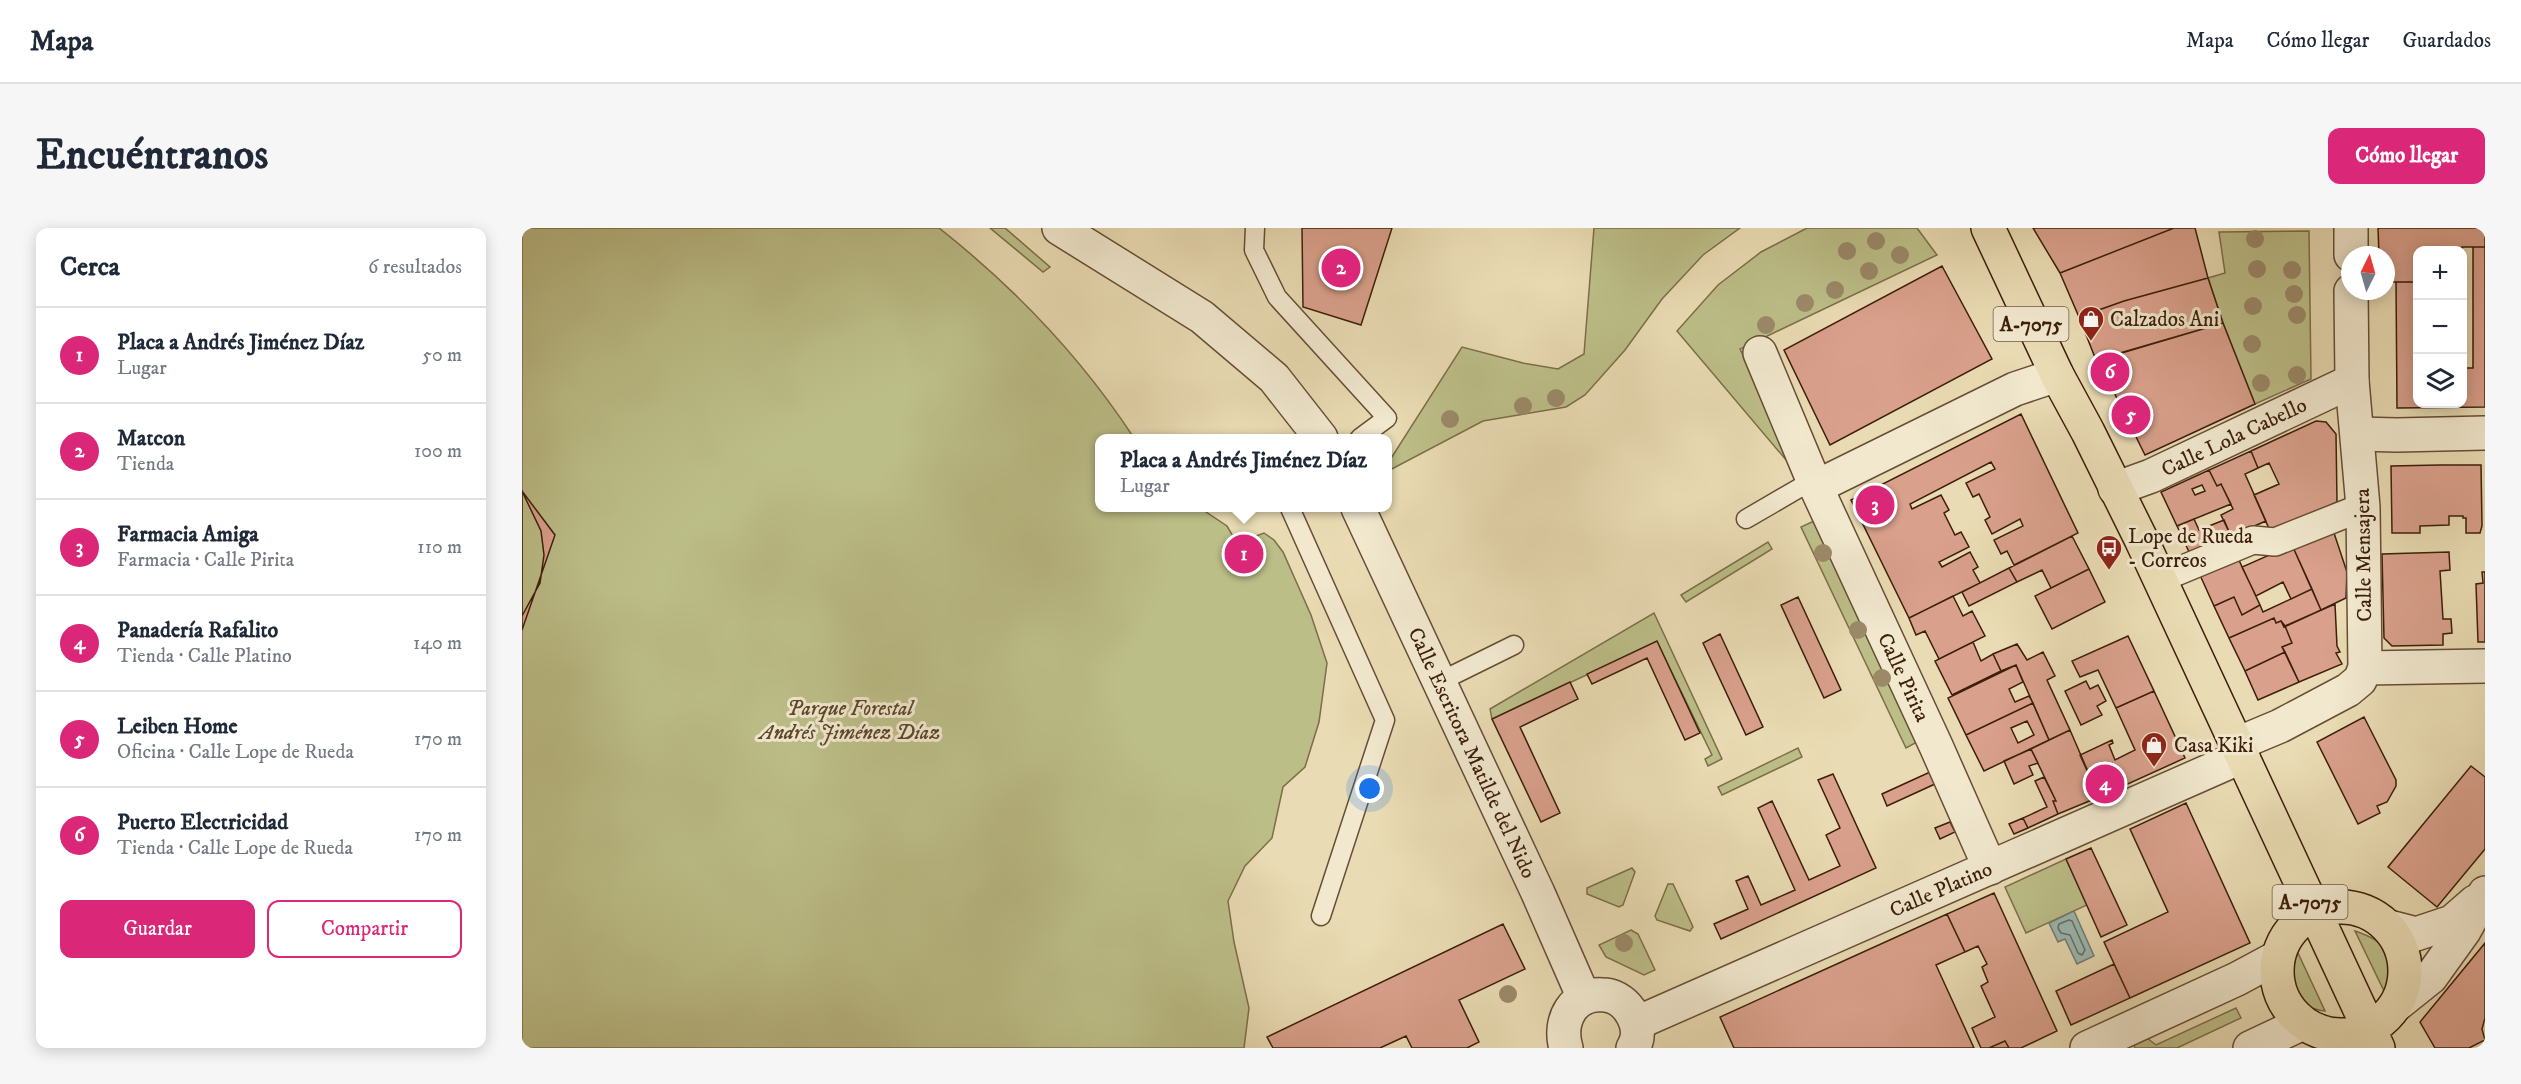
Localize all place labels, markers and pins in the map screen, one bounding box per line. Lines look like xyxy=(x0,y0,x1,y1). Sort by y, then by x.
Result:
pin: 2 xyxy=(1322,246,1360,291)
shop icon: Calzados Ani xyxy=(2076,304,2106,342)
place label: Calzados Ani xyxy=(2110,307,2219,333)
pin: 6 xyxy=(2090,350,2130,394)
pin: 5 xyxy=(2112,392,2150,438)
pin: 3 xyxy=(1856,482,1894,528)
place label: Lope de Rueda - Correos xyxy=(2128,524,2253,574)
pin: 1 xyxy=(1224,532,1264,576)
bus stop icon: Lope de Rueda - Correos xyxy=(2094,533,2124,571)
shop icon: Casa Kiki xyxy=(2139,730,2169,768)
place label: Casa Kiki xyxy=(2174,733,2253,759)
pin: 4 xyxy=(2086,762,2124,806)

